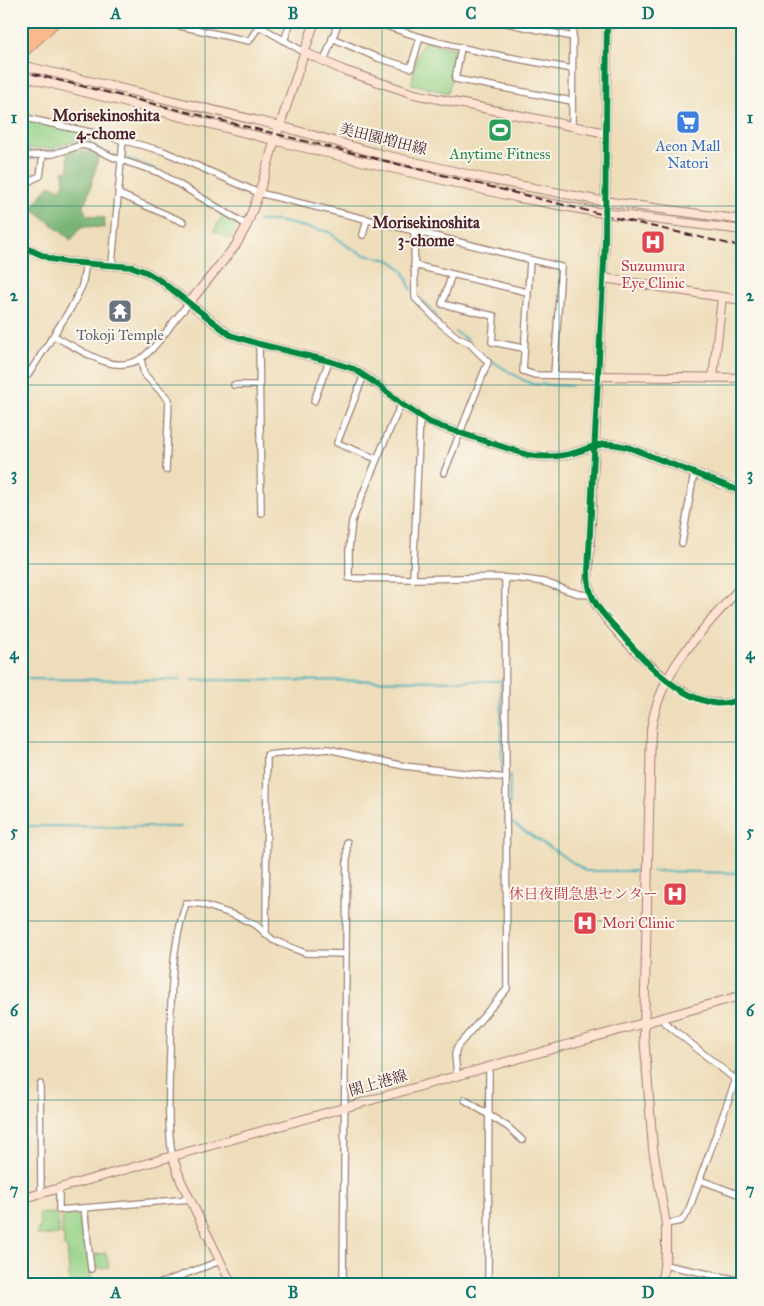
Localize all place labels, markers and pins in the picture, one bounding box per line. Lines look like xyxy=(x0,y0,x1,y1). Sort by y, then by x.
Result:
supermarket icon: Aeon Mall Natori xyxy=(675,109,701,135)
sports icon: Anytime Fitness xyxy=(487,117,513,143)
place label: Aeon Mall Natori xyxy=(654,137,722,172)
place label: Anytime Fitness xyxy=(449,145,550,163)
hospital icon: Suzumura Eye Clinic xyxy=(640,229,666,255)
place label: Suzumura Eye Clinic xyxy=(621,257,686,292)
temple icon: Tokoji Temple xyxy=(107,298,133,324)
place label: Tokoji Temple xyxy=(76,326,164,344)
hospital icon: 休日夜間急患センター xyxy=(662,881,688,907)
place label: 休日夜間急患センター xyxy=(509,885,658,903)
hospital icon: Mori Clinic xyxy=(572,910,598,936)
place label: Mori Clinic xyxy=(602,914,675,932)

